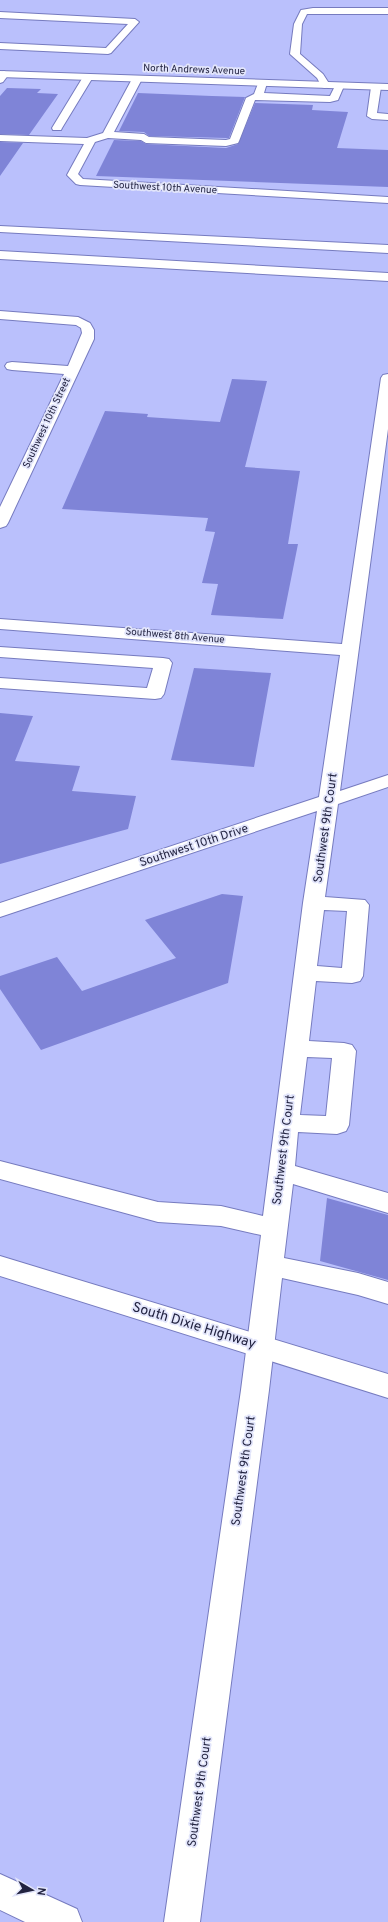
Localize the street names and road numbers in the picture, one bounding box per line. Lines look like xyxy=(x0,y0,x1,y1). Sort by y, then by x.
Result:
street label: North Andrews Avenue xyxy=(143,62,245,78)
street label: Southwest 10th Avenue xyxy=(113,179,217,197)
street label: Southwest 10th Street xyxy=(20,375,74,470)
street label: Southwest 8th Avenue xyxy=(125,625,225,647)
street label: Southwest 9th Court xyxy=(310,772,342,884)
street label: Southwest 10th Drive xyxy=(138,821,250,871)
street label: Southwest 9th Court xyxy=(269,1094,299,1206)
street label: South Dixie Highway xyxy=(130,1299,258,1353)
street label: Southwest 9th Court xyxy=(228,1415,260,1527)
street label: Southwest 9th Court xyxy=(184,1736,216,1848)

